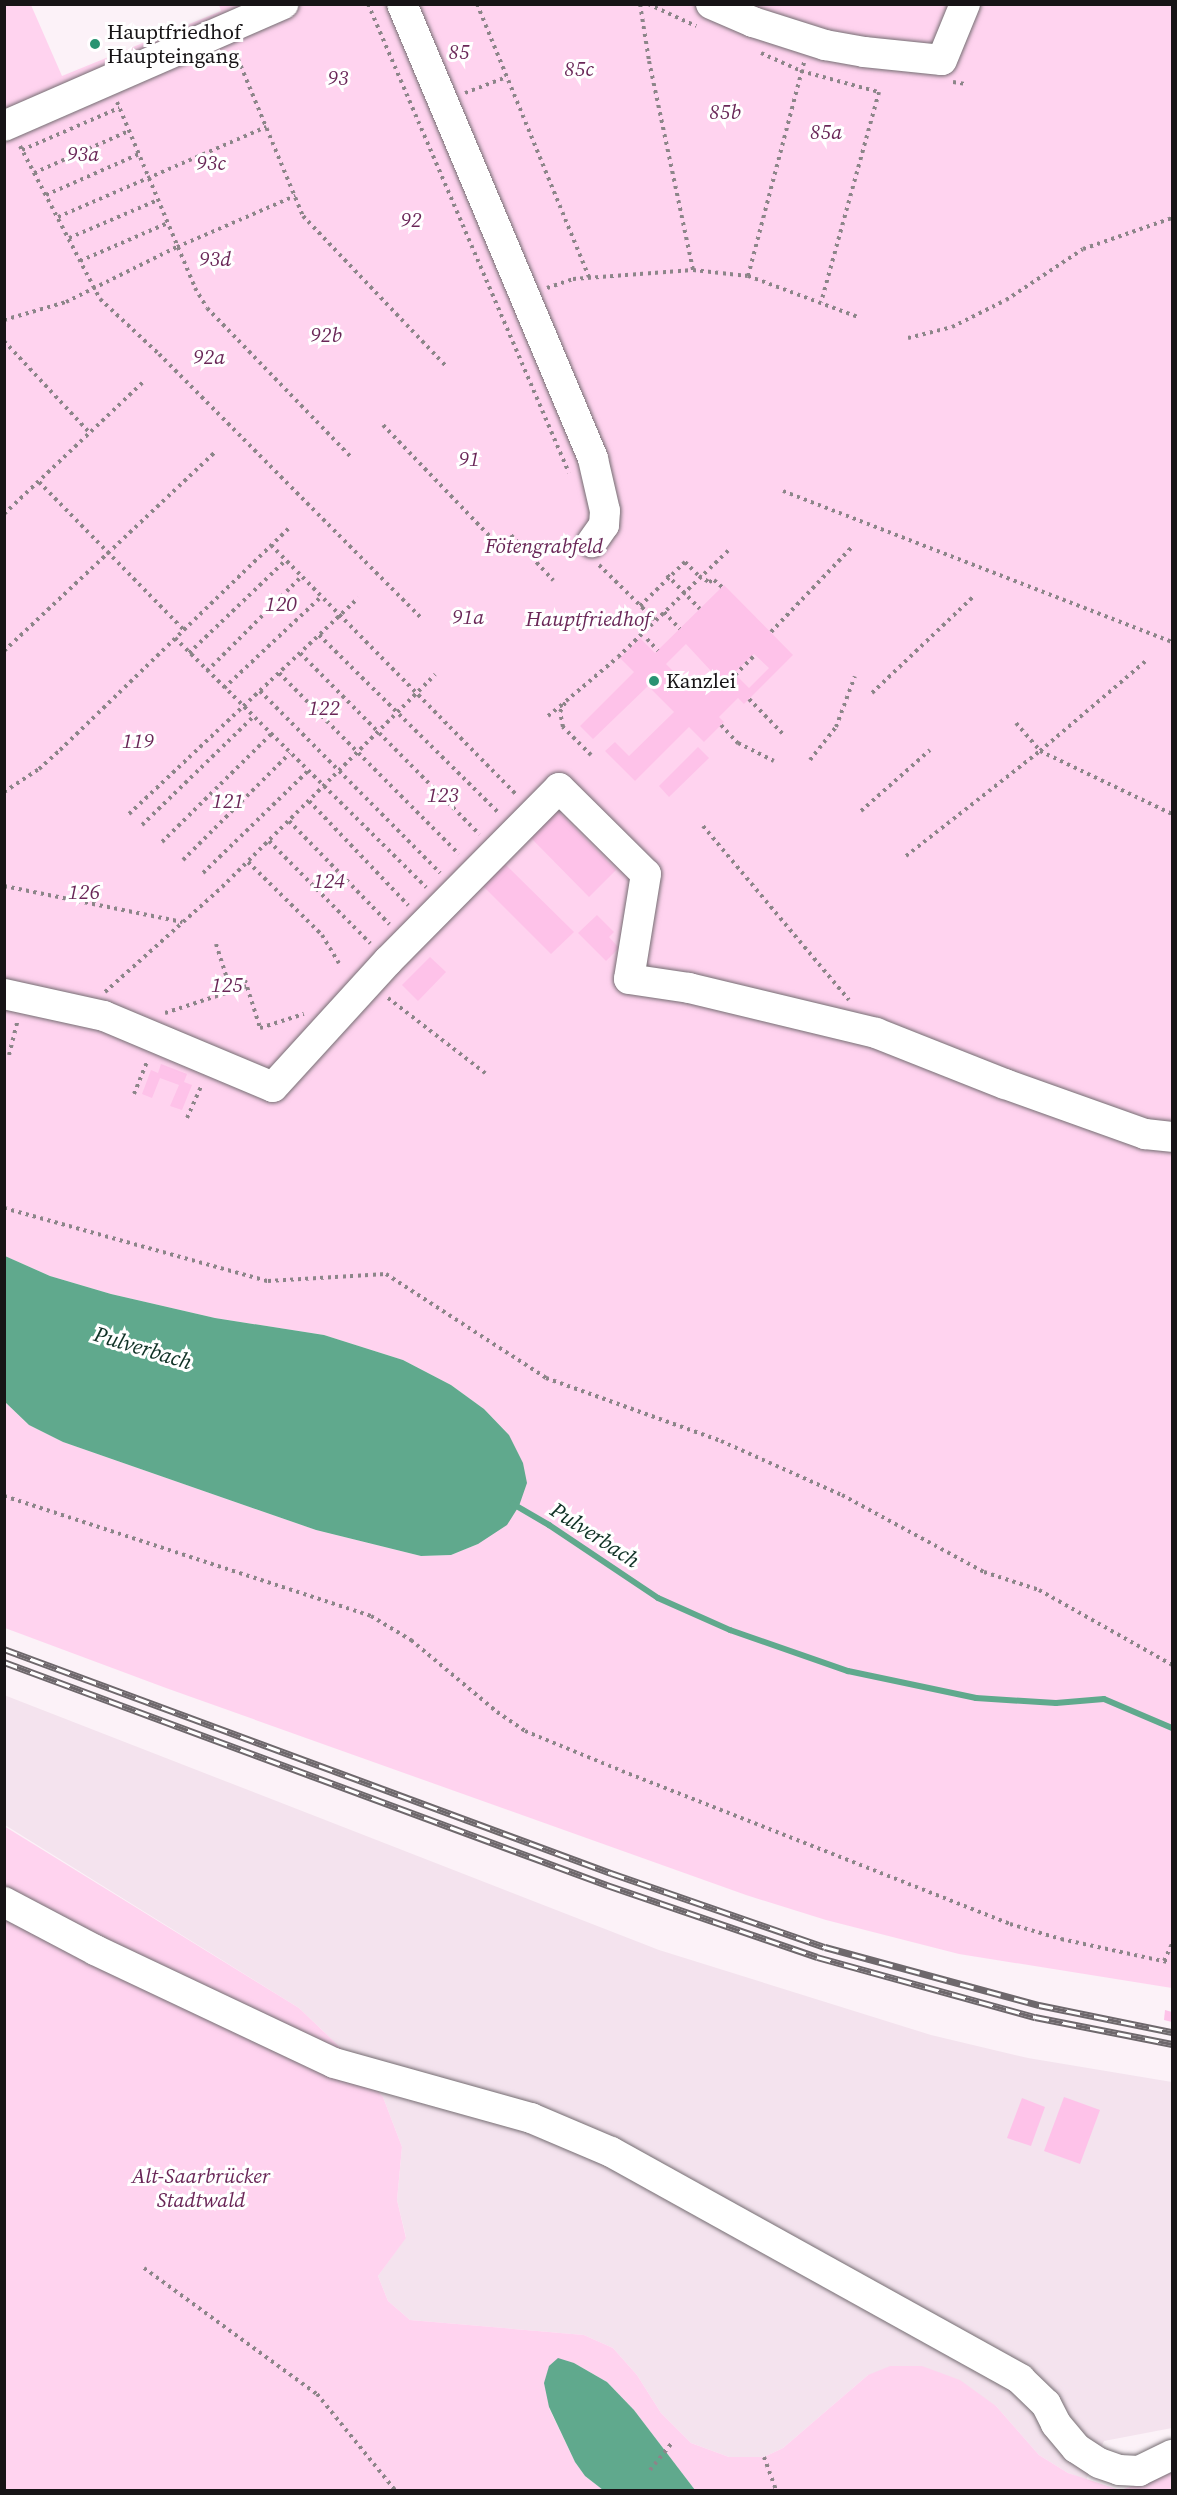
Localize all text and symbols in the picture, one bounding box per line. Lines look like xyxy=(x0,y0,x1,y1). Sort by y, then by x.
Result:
place label: Hauptfriedhof Haupteingang xyxy=(107,19,241,69)
marker: Hauptfriedhof Haupteingang xyxy=(88,37,102,51)
park label: 85 xyxy=(448,39,470,65)
park label: 85c xyxy=(564,56,594,82)
park label: 93 xyxy=(327,65,349,91)
park label: 85b xyxy=(709,99,741,125)
park label: 85a xyxy=(810,119,842,145)
park label: 93a xyxy=(67,141,99,167)
park label: 93c xyxy=(196,150,226,176)
park label: 92 xyxy=(400,207,422,233)
park label: 93d xyxy=(199,246,231,272)
park label: 92b xyxy=(310,322,342,348)
park label: 92a xyxy=(193,344,225,370)
park label: 91 xyxy=(458,446,480,472)
park label: Fötengrabfeld xyxy=(485,533,603,559)
park label: 120 xyxy=(265,591,297,617)
park label: 91a xyxy=(452,604,484,630)
park label: Hauptfriedhof xyxy=(526,606,650,632)
place label: Kanzlei xyxy=(666,668,736,694)
marker: Kanzlei xyxy=(647,674,661,688)
park label: 122 xyxy=(308,695,340,721)
park label: 119 xyxy=(122,728,154,754)
park label: 123 xyxy=(427,782,459,808)
park label: 121 xyxy=(212,788,244,814)
park label: 124 xyxy=(313,868,345,894)
park label: 126 xyxy=(68,879,100,905)
park label: 125 xyxy=(211,972,243,998)
water label: Pulverbach xyxy=(91,1321,195,1375)
water label: Pulverbach xyxy=(545,1496,645,1574)
park label: Alt-Saarbrücker Stadtwald xyxy=(132,2163,270,2213)

